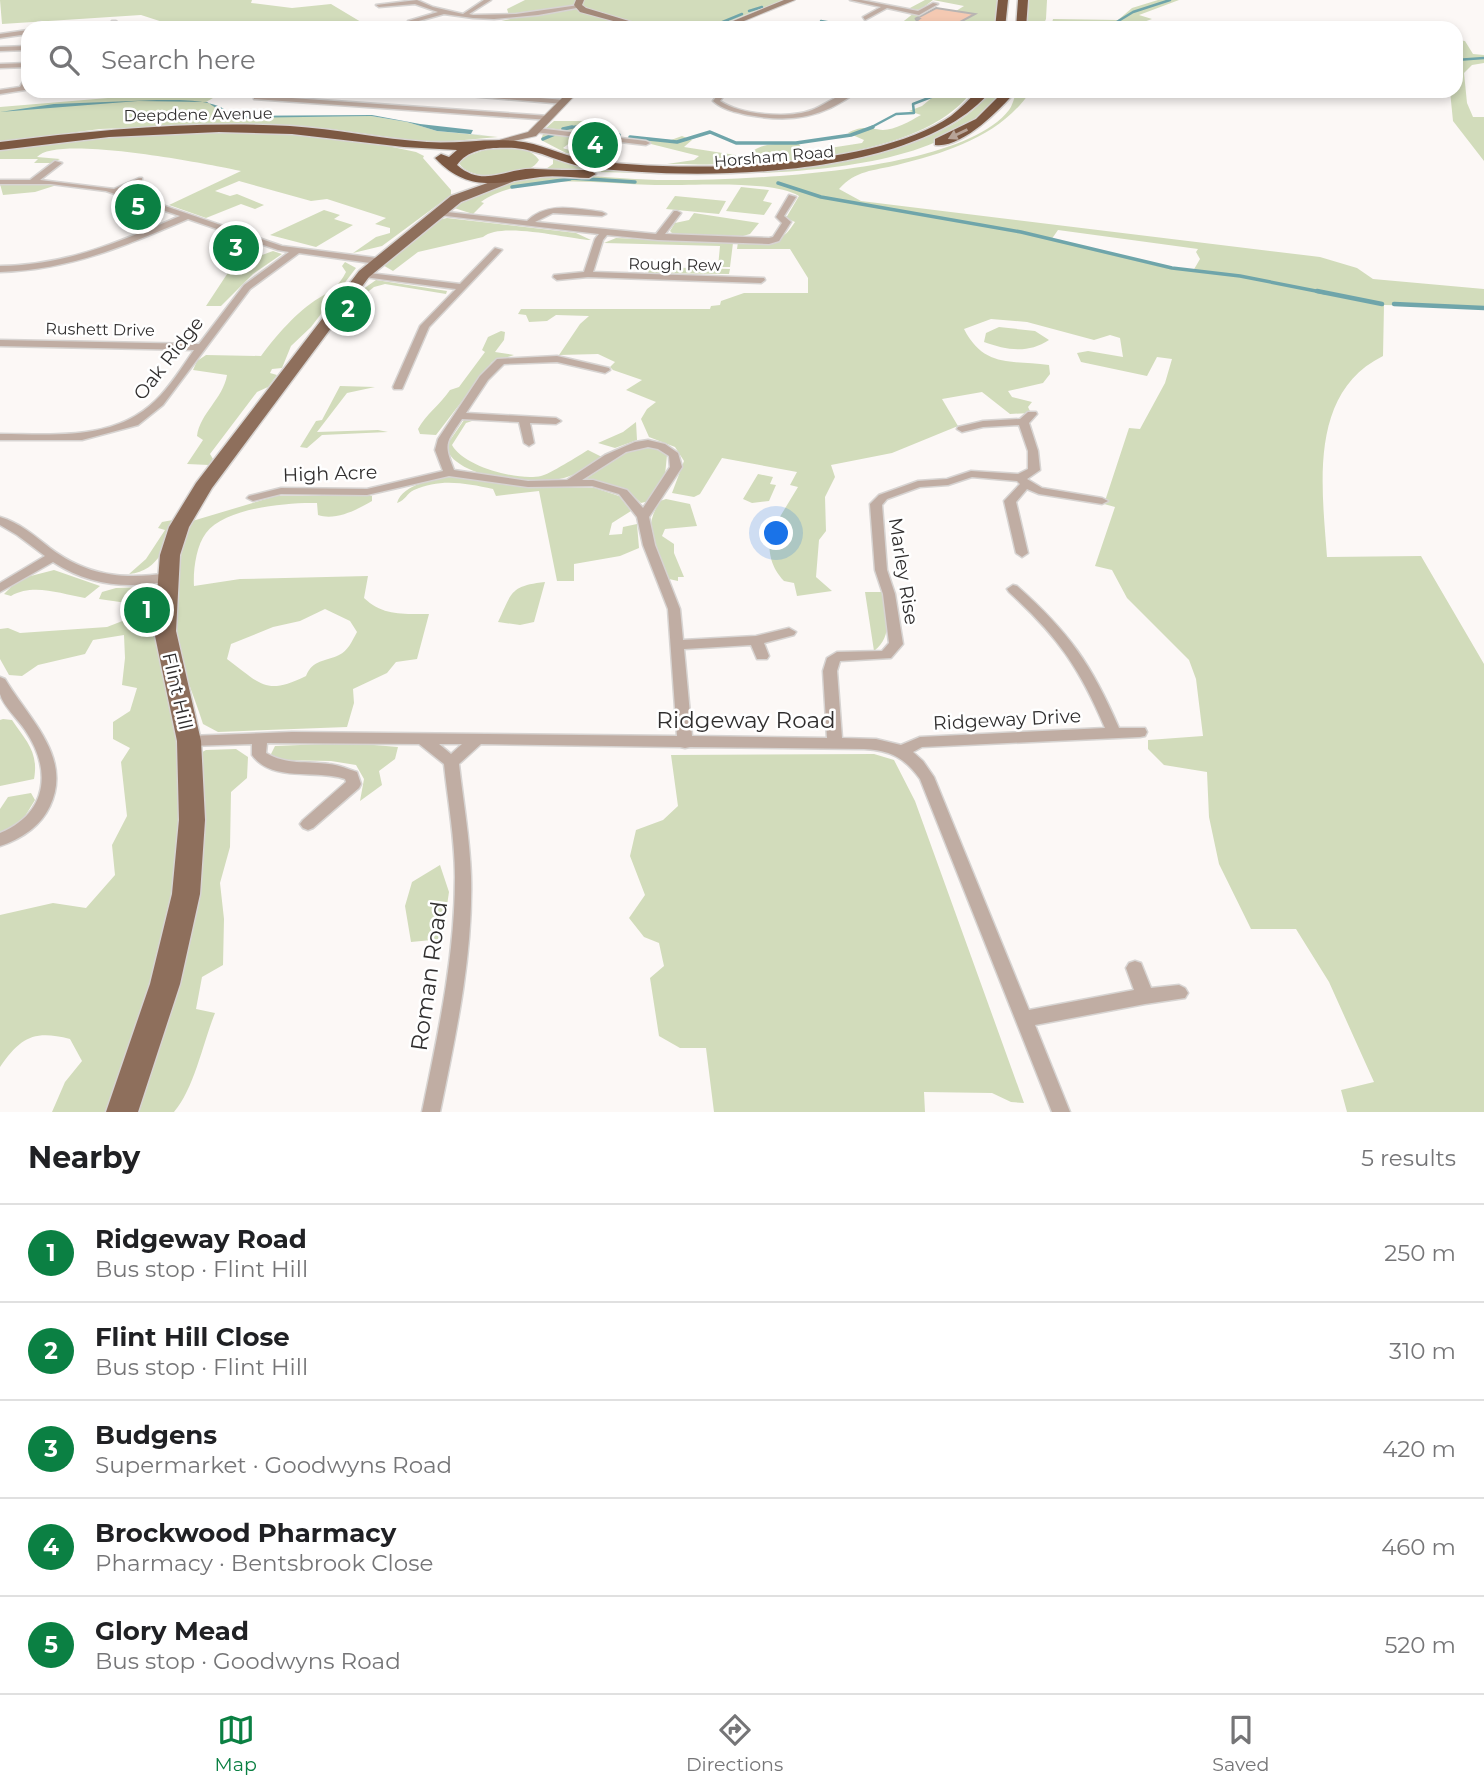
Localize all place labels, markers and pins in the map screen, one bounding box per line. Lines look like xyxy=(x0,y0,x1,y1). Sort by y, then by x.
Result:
pin: 4 xyxy=(572,119,618,171)
pin: 5 xyxy=(115,181,161,233)
pin: 3 xyxy=(213,222,259,274)
pin: 2 xyxy=(325,283,371,335)
pin: 1 xyxy=(124,584,170,636)

